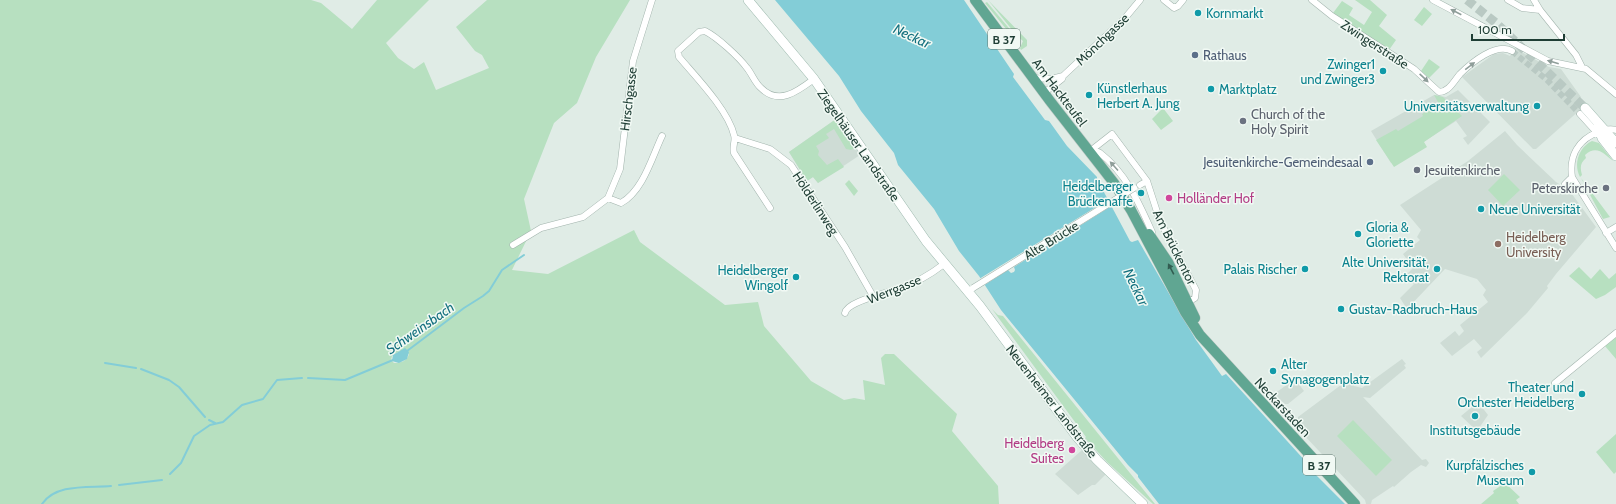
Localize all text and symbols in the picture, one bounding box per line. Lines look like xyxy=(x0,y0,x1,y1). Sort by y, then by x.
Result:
place label: Kornmarkt xyxy=(1206,5,1264,21)
marker: Kornmarkt xyxy=(1193,8,1203,18)
street label: Mönchgasse xyxy=(1072,9,1132,68)
one-way arrow xyxy=(1450,9,1461,15)
street label: Zwingerstraße xyxy=(1338,16,1412,72)
scale bar xyxy=(1472,16,1564,42)
water label: Neckar xyxy=(890,20,934,53)
text: 100 m xyxy=(1478,22,1512,37)
road number: B 37 xyxy=(988,29,1020,49)
place label: Rathaus xyxy=(1203,47,1247,63)
marker: Rathaus xyxy=(1190,50,1200,60)
street label: Am Hackteufel xyxy=(1029,55,1091,129)
place label: Zwinger1 und Zwinger3 xyxy=(1300,56,1375,87)
one-way arrow xyxy=(1547,59,1559,65)
one-way arrow xyxy=(1464,62,1475,71)
street label: Hirschgasse xyxy=(616,66,640,132)
marker: Zwinger1 und Zwinger3 xyxy=(1378,66,1388,76)
one-way arrow xyxy=(1419,73,1429,83)
place label: Künstlerhaus Herbert A. Jung xyxy=(1097,80,1180,111)
place label: Marktplatz xyxy=(1219,81,1277,97)
marker: Marktplatz xyxy=(1206,84,1216,94)
street label: Ziegelhäuser Landstraße xyxy=(814,86,904,204)
marker: Künstlerhaus Herbert A. Jung xyxy=(1084,90,1094,100)
place label: Universitätsverwaltung xyxy=(1404,98,1530,114)
marker: Universitätsverwaltung xyxy=(1532,101,1542,111)
place label: Church of the Holy Spirit xyxy=(1251,106,1325,137)
marker: Church of the Holy Spirit xyxy=(1238,116,1248,126)
place label: Jesuitenkirche-Gemeindesaal xyxy=(1202,154,1362,170)
marker: Jesuitenkirche-Gemeindesaal xyxy=(1365,157,1375,167)
one-way arrow xyxy=(1109,161,1119,171)
place label: Jesuitenkirche xyxy=(1424,162,1500,178)
marker: Jesuitenkirche xyxy=(1412,165,1422,175)
street label: Hölderlinweg xyxy=(790,168,843,238)
place label: Heidelberger Brückenaffe xyxy=(1063,178,1134,209)
place label: Peterskirche xyxy=(1531,180,1598,196)
marker: Peterskirche xyxy=(1601,183,1611,193)
marker: Heidelberger Brückenaffe xyxy=(1136,188,1146,198)
place label: Holländer Hof xyxy=(1177,190,1255,206)
marker: Holländer Hof xyxy=(1164,193,1174,203)
place label: Neue Universität xyxy=(1489,201,1581,217)
marker: Neue Universität xyxy=(1476,204,1486,214)
street label: Am Brückentor xyxy=(1150,207,1201,288)
street label: Alte Brücke xyxy=(1021,217,1082,263)
place label: Gloria & Gloriette xyxy=(1366,219,1414,250)
marker: Gloria & Gloriette xyxy=(1353,229,1363,239)
place label: Heidelberg University xyxy=(1506,229,1566,260)
marker: Heidelberg University xyxy=(1493,239,1503,249)
place label: Alte Universität, Rektorat xyxy=(1342,254,1430,285)
place label: Palais Rischer xyxy=(1224,261,1298,277)
place label: Heidelberger Wingolf xyxy=(718,262,789,293)
one-way arrow xyxy=(1168,263,1175,274)
marker: Palais Rischer xyxy=(1300,264,1310,274)
marker: Alte Universität, Rektorat xyxy=(1432,264,1442,274)
water label: Neckar xyxy=(1119,265,1153,309)
street label: Werrgasse xyxy=(865,271,924,307)
marker: Heidelberger Wingolf xyxy=(791,272,801,282)
water label: Schweinsbach xyxy=(382,298,458,358)
place label: Gustav-Radbruch-Haus xyxy=(1349,301,1478,317)
marker: Gustav-Radbruch-Haus xyxy=(1336,304,1346,314)
street label: Neuenheimer Landstraße xyxy=(1003,341,1101,461)
place label: Alter Synagogenplatz xyxy=(1281,356,1369,387)
marker: Alter Synagogenplatz xyxy=(1268,366,1278,376)
street label: Neckarstaden xyxy=(1252,374,1314,440)
place label: Theater und Orchester Heidelberg xyxy=(1457,379,1575,410)
marker: Theater und Orchester Heidelberg xyxy=(1577,389,1587,399)
marker: Institutsgebäude xyxy=(1470,411,1480,421)
place label: Institutsgebäude xyxy=(1429,422,1521,438)
place label: Heidelberg Suites xyxy=(1004,435,1065,466)
marker: Heidelberg Suites xyxy=(1067,445,1077,455)
road number: B 37 xyxy=(1303,455,1335,475)
place label: Kurpfälzisches Museum xyxy=(1446,457,1525,488)
marker: Kurpfälzisches Museum xyxy=(1527,467,1537,477)

